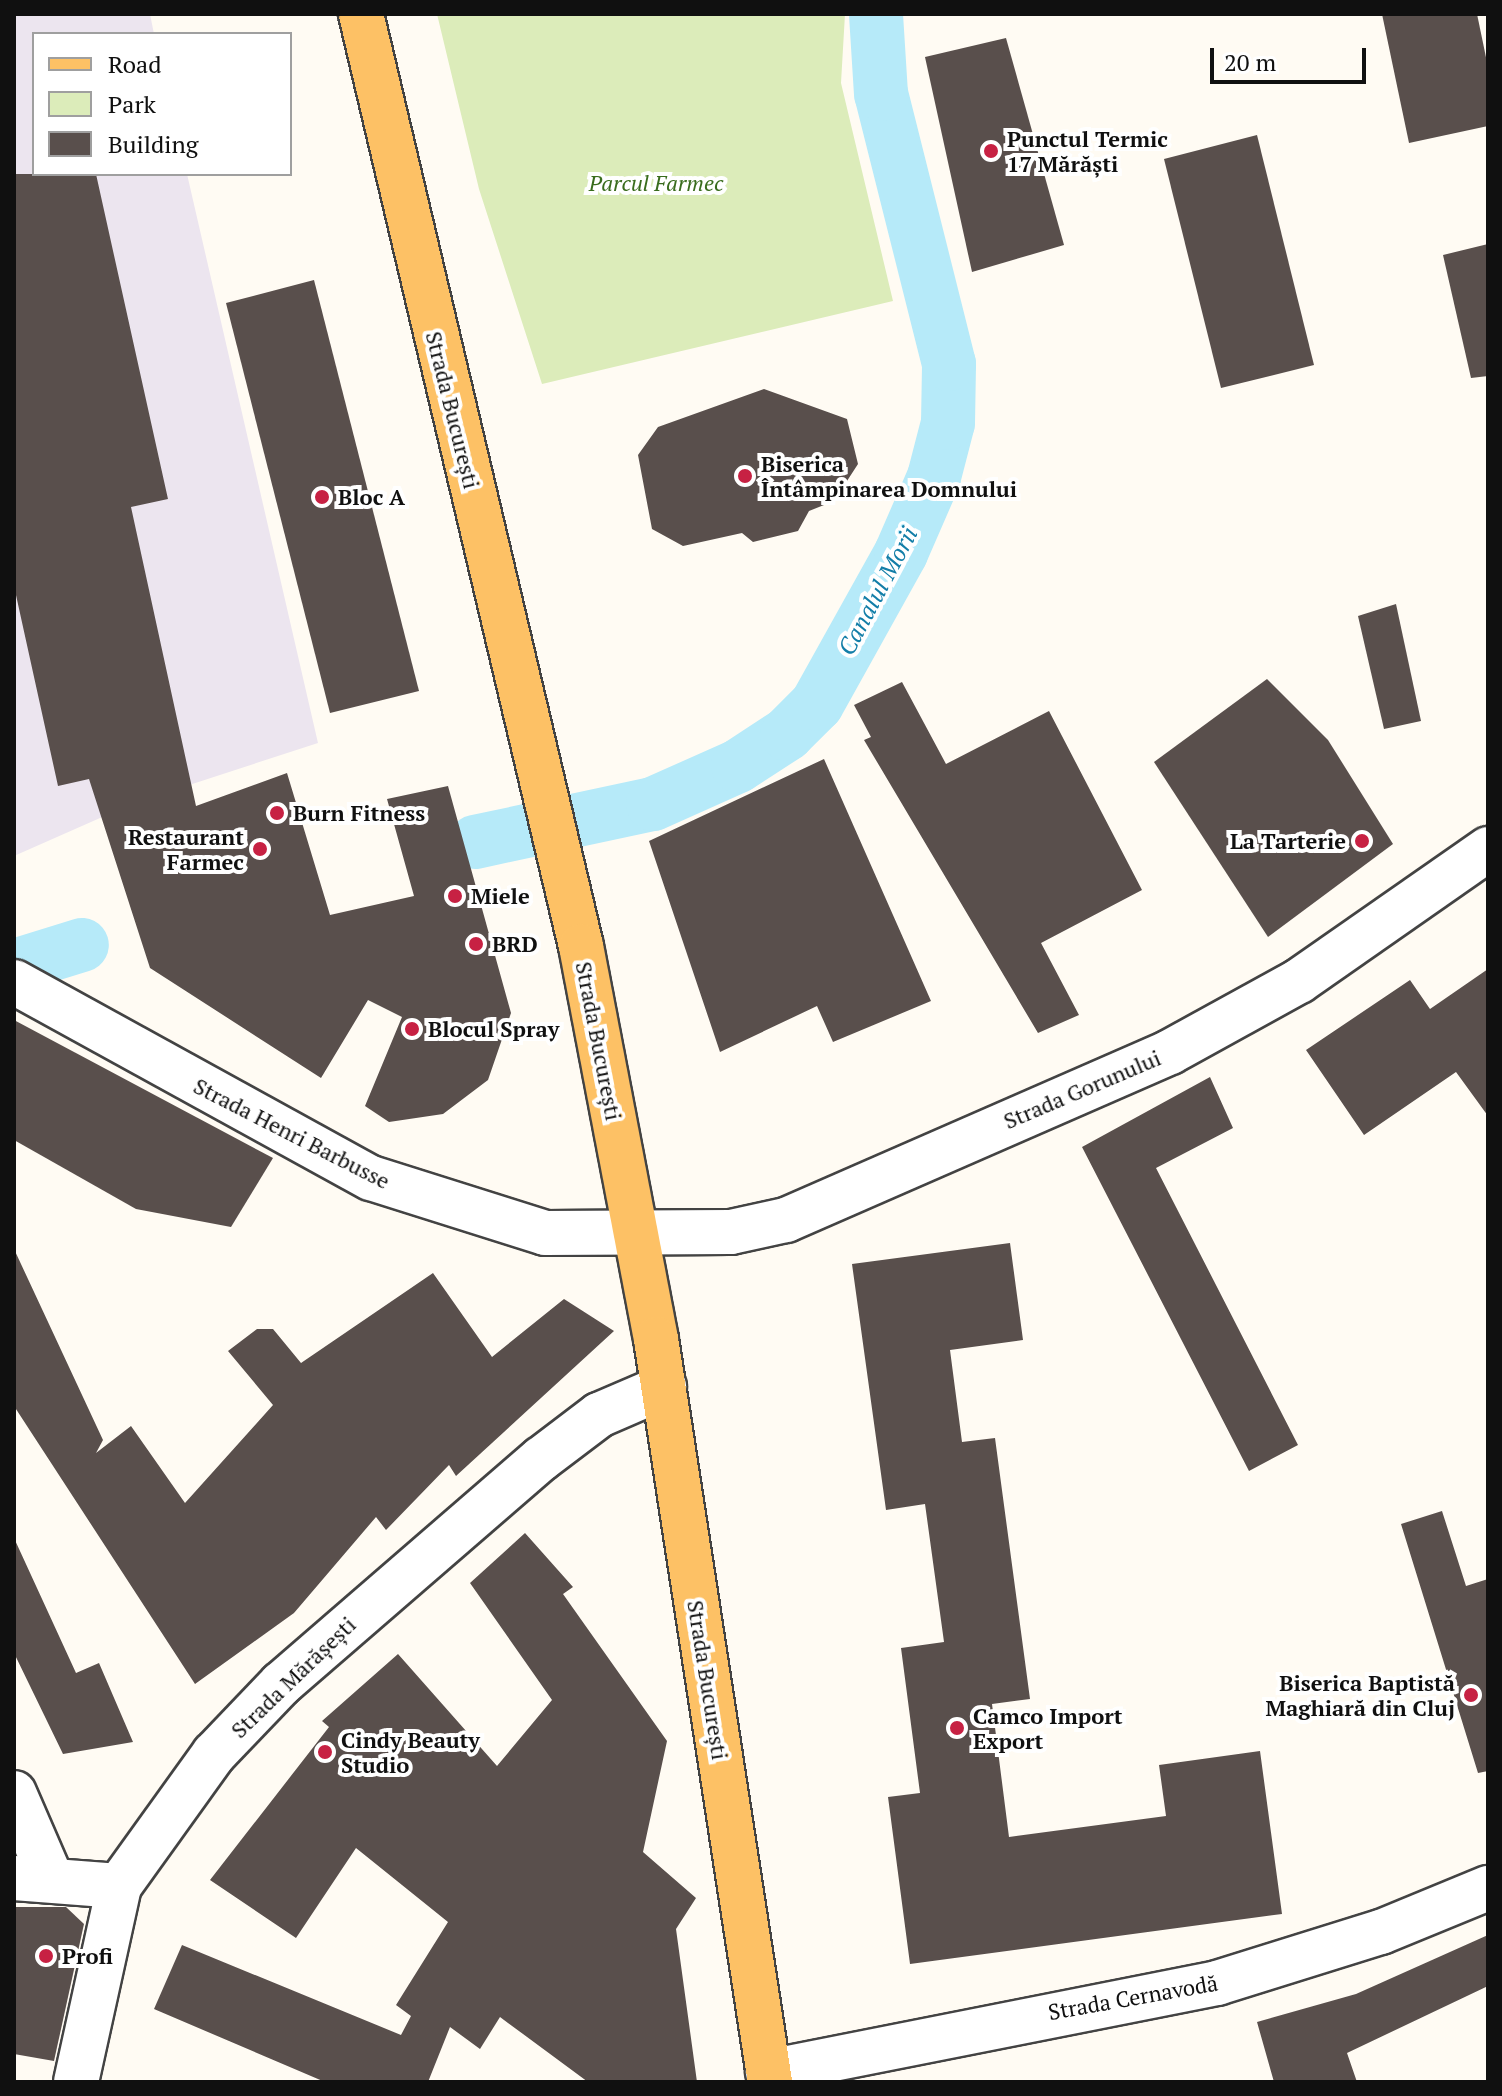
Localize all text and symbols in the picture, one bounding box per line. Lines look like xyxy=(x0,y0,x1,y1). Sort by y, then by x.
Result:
legend xyxy=(32,32,292,176)
scale bar xyxy=(1214,32,1370,82)
text: 20 m xyxy=(1224,46,1276,78)
text: Road xyxy=(108,48,162,80)
text: Park xyxy=(108,88,156,120)
place label: Punctul Termic 17 Mărăști xyxy=(1007,125,1168,176)
text: Building xyxy=(108,128,198,160)
marker: Punctul Termic 17 Mărăști xyxy=(982,142,1000,160)
park label: Parcul Farmec xyxy=(589,170,723,196)
street label: Strada București xyxy=(421,329,485,491)
place label: Biserica Întâmpinarea Domnului xyxy=(761,450,1017,502)
marker: Biserica Întâmpinarea Domnului xyxy=(736,467,754,485)
place label: Bloc A xyxy=(338,484,405,510)
marker: Bloc A xyxy=(313,488,331,506)
water label: Canalul Morii xyxy=(832,522,924,660)
place label: Burn Fitness xyxy=(293,800,425,826)
marker: Burn Fitness xyxy=(268,804,286,822)
place label: Restaurant Farmec xyxy=(128,823,244,874)
place label: La Tarterie xyxy=(1230,828,1346,854)
marker: La Tarterie xyxy=(1353,832,1371,850)
marker: Restaurant Farmec xyxy=(251,840,269,858)
place label: Miele xyxy=(471,883,530,909)
marker: Miele xyxy=(446,887,464,905)
place label: BRD xyxy=(492,931,538,957)
marker: BRD xyxy=(467,935,485,953)
street label: Strada București xyxy=(571,959,627,1123)
place label: Blocul Spray xyxy=(428,1016,559,1042)
marker: Blocul Spray xyxy=(403,1020,421,1038)
street label: Strada Gorunului xyxy=(999,1044,1165,1134)
street label: Strada Henri Barbusse xyxy=(190,1072,394,1194)
street label: Strada București xyxy=(682,1598,734,1762)
street label: Strada Mărășești xyxy=(225,1611,361,1743)
place label: Biserica Baptistă Maghiară din Cluj xyxy=(1266,1669,1455,1720)
marker: Biserica Baptistă Maghiară din Cluj xyxy=(1462,1686,1480,1704)
place label: Camco Import Export xyxy=(973,1702,1122,1754)
marker: Camco Import Export xyxy=(948,1719,966,1737)
place label: Cindy Beauty Studio xyxy=(341,1726,480,1778)
marker: Cindy Beauty Studio xyxy=(316,1743,334,1761)
place label: Profi xyxy=(62,1943,113,1969)
marker: Profi xyxy=(37,1947,55,1965)
street label: Strada Cernavodă xyxy=(1046,1969,1220,2025)

